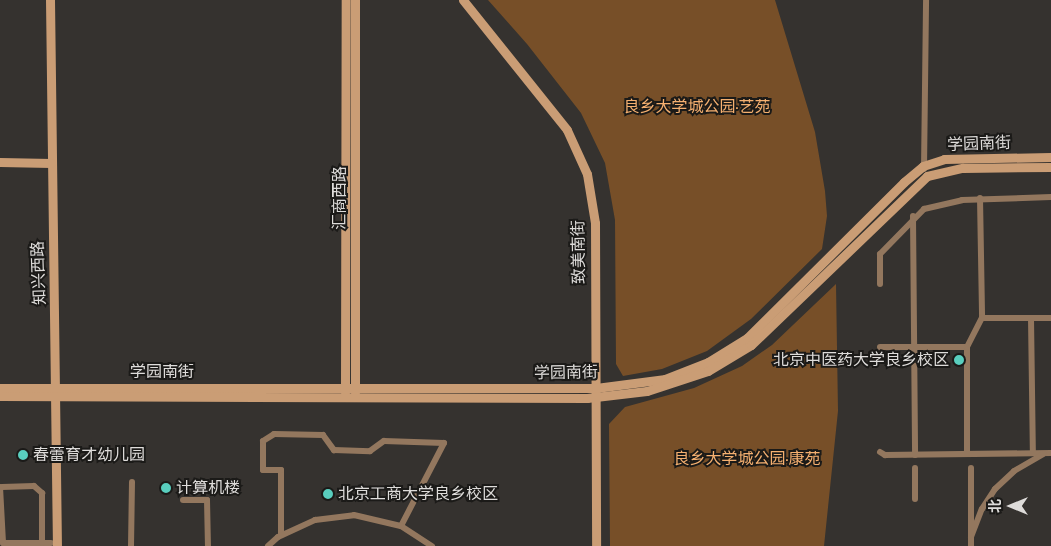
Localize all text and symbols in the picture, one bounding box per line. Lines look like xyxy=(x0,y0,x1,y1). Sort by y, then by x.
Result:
park label: 良乡大学城公园·艺苑 xyxy=(624,97,770,117)
street label: 学园南街 xyxy=(947,133,1011,155)
street label: 汇商西路 xyxy=(330,166,350,230)
street label: 致美南街 xyxy=(569,220,589,284)
street label: 知兴西路 xyxy=(28,241,50,305)
place label: 北京中医药大学良乡校区 xyxy=(773,350,949,370)
marker: 北京中医药大学良乡校区 xyxy=(953,354,965,366)
street label: 学园南街 xyxy=(130,362,194,382)
street label: 学园南街 xyxy=(534,363,598,383)
place label: 春蕾育才幼儿园 xyxy=(33,445,145,465)
marker: 春蕾育才幼儿园 xyxy=(17,449,29,461)
park label: 良乡大学城公园·康苑 xyxy=(674,449,820,469)
place label: 计算机楼 xyxy=(176,478,240,498)
north arrow xyxy=(986,481,1036,531)
marker: 计算机楼 xyxy=(160,482,172,494)
place label: 北京工商大学良乡校区 xyxy=(338,484,498,504)
marker: 北京工商大学良乡校区 xyxy=(322,488,334,500)
text: 北 xyxy=(987,499,1004,513)

